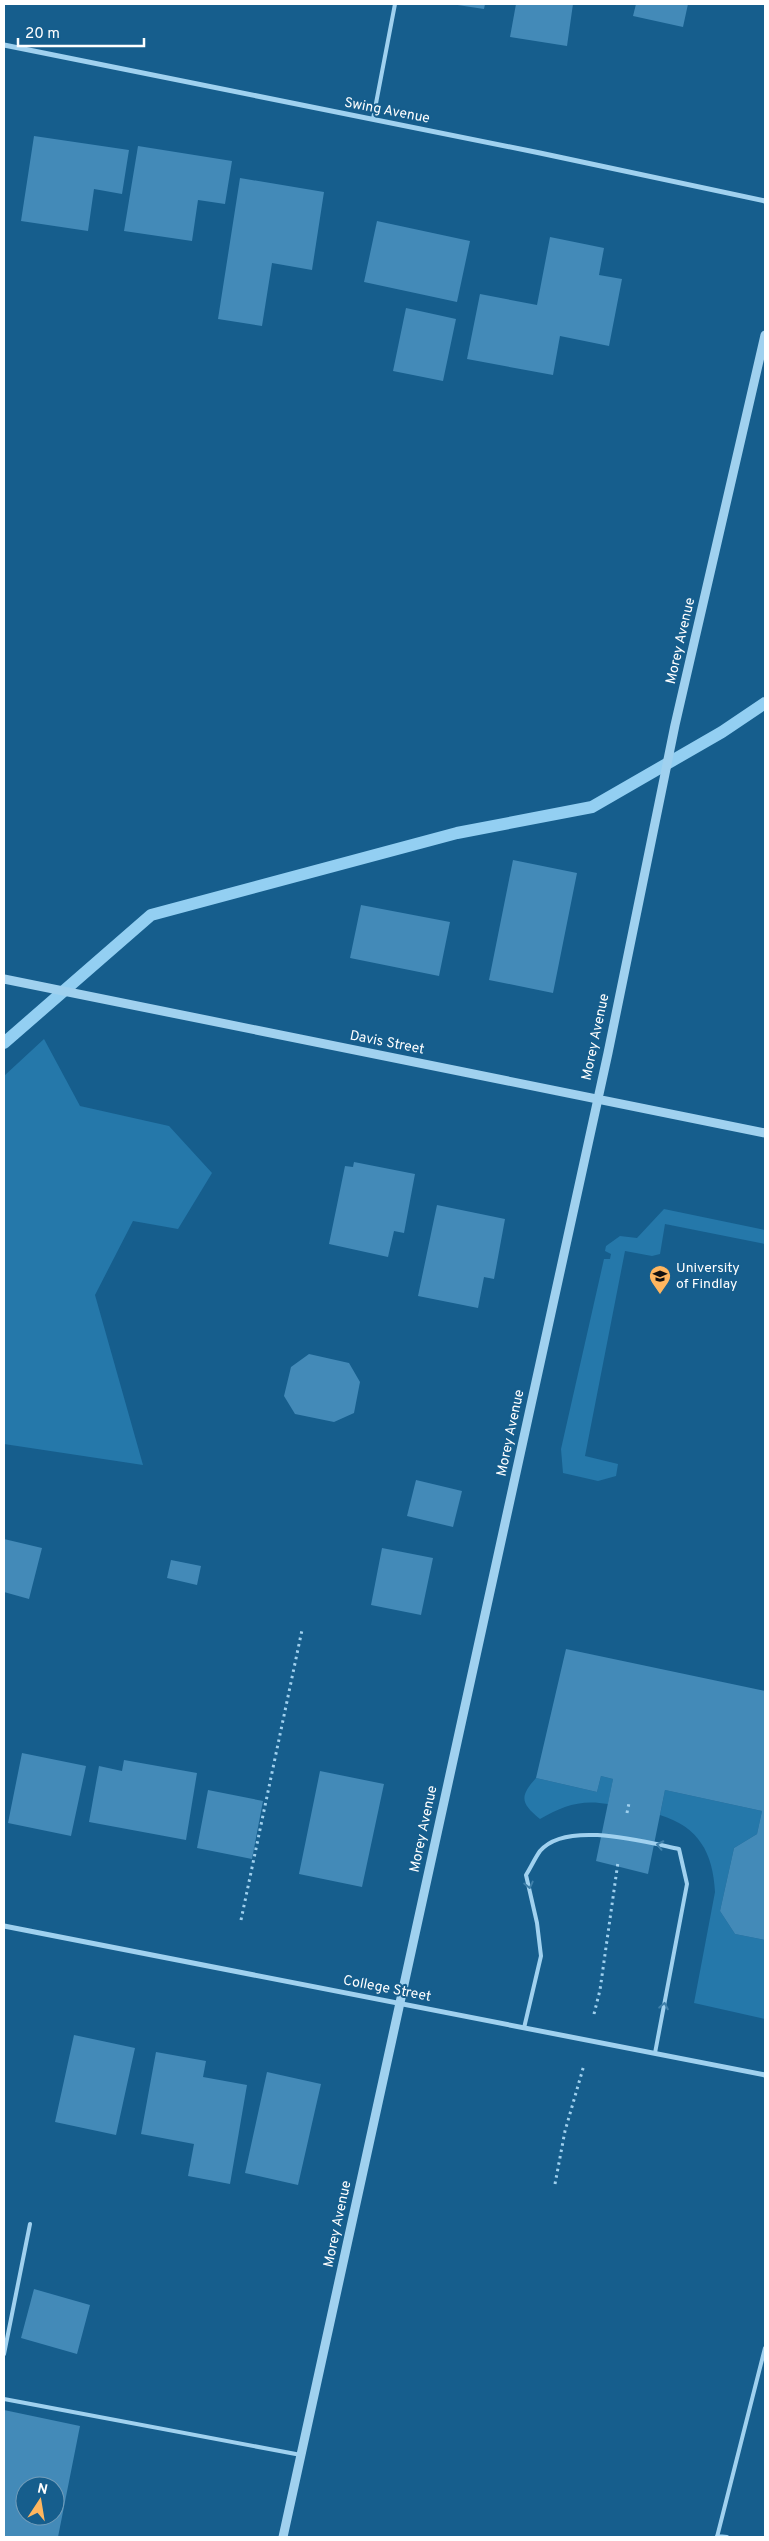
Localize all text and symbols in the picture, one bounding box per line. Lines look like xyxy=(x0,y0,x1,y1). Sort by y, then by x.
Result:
scale bar xyxy=(18,15,144,47)
text: 20 m xyxy=(25,25,60,44)
street label: Swing Avenue xyxy=(343,94,431,128)
street label: Morey Avenue xyxy=(663,596,699,686)
street label: Morey Avenue xyxy=(579,992,613,1082)
street label: Davis Street xyxy=(348,1027,426,1059)
place label: University of Findlay xyxy=(676,1260,740,1293)
school or university icon: University of Findlay xyxy=(648,1264,672,1295)
street label: Morey Avenue xyxy=(494,1388,528,1478)
street label: Morey Avenue xyxy=(407,1784,441,1874)
one-way arrow xyxy=(655,1840,664,1850)
one-way arrow xyxy=(523,1880,534,1889)
street label: College Street xyxy=(342,1972,432,2006)
one-way arrow xyxy=(659,2001,669,2010)
street label: Morey Avenue xyxy=(321,2179,355,2269)
north arrow xyxy=(15,2476,65,2526)
text: N xyxy=(36,2480,49,2499)

